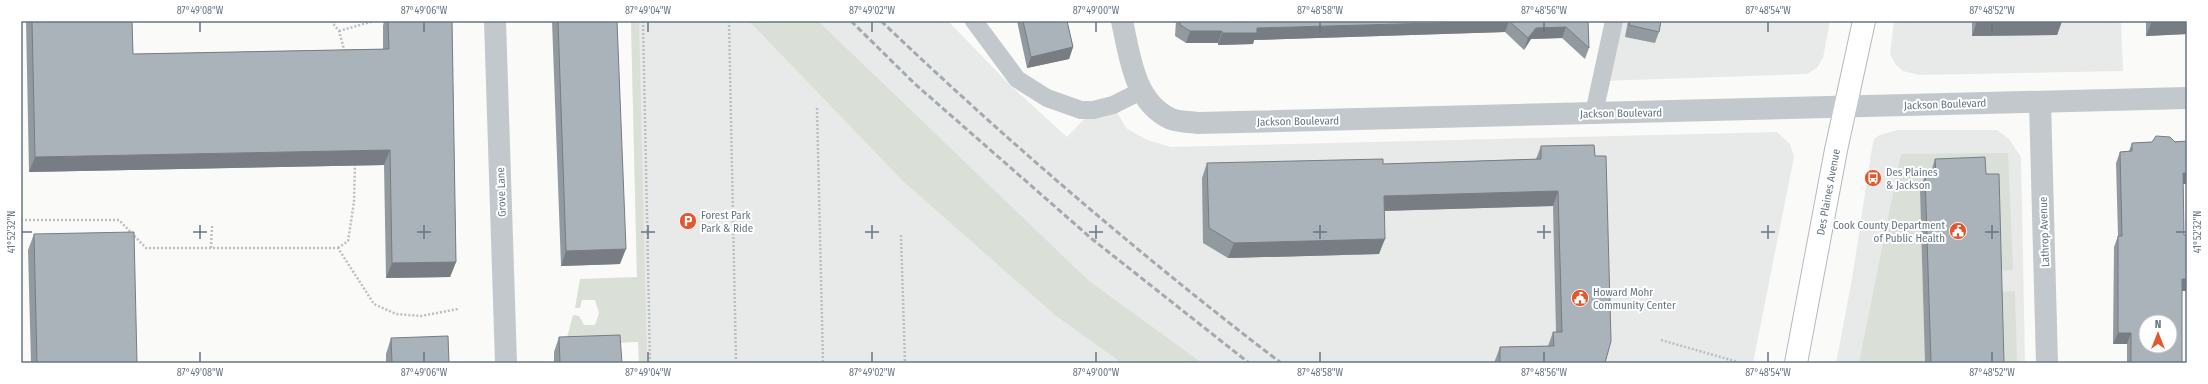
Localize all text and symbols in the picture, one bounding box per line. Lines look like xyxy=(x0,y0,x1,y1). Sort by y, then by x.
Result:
text: 87°49'08"W xyxy=(177,5,224,17)
text: 87°49'06"W xyxy=(401,5,448,17)
text: 87°49'04"W xyxy=(625,5,671,17)
text: 87°49'02"W xyxy=(849,5,895,17)
text: 87°49'00"W xyxy=(1073,5,1120,17)
text: 87°48'58"W xyxy=(1297,5,1344,17)
text: 87°48'56"W xyxy=(1521,5,1568,17)
text: 87°48'54"W xyxy=(1745,5,1791,17)
text: 87°48'52"W xyxy=(1969,5,2015,17)
street label: Jackson Boulevard xyxy=(1904,97,1986,112)
street label: Jackson Boulevard xyxy=(1580,106,1662,121)
street label: Jackson Boulevard xyxy=(1257,114,1339,129)
street label: Des Plaines Avenue xyxy=(1814,148,1843,236)
place label: Des Plaines & Jackson xyxy=(1886,166,1938,192)
street label: Grove Lane xyxy=(494,167,509,217)
bus stop icon: Des Plaines & Jackson xyxy=(1863,168,1883,188)
street label: Lathrop Avenue xyxy=(2037,197,2052,267)
place label: Forest Park Park & Ride xyxy=(701,209,753,235)
text: 41°52'32"N xyxy=(6,211,18,253)
parking icon: Forest Park Park & Ride xyxy=(678,211,698,231)
text: 41°52'32"N xyxy=(2192,211,2204,253)
place label: Cook County Department of Public Health xyxy=(1833,219,1945,245)
public building icon: Cook County Department of Public Health xyxy=(1948,221,1968,241)
place label: Howard Mohr Community Center xyxy=(1593,286,1676,312)
public building icon: Howard Mohr Community Center xyxy=(1570,288,1590,308)
north arrow xyxy=(2138,314,2178,354)
text: N xyxy=(2155,318,2161,331)
text: 87°49'08"W xyxy=(177,367,224,379)
text: 87°49'06"W xyxy=(401,367,448,379)
text: 87°49'04"W xyxy=(625,367,671,379)
text: 87°49'02"W xyxy=(849,367,895,379)
text: 87°49'00"W xyxy=(1073,367,1120,379)
text: 87°48'58"W xyxy=(1297,367,1344,379)
text: 87°48'56"W xyxy=(1521,367,1568,379)
text: 87°48'54"W xyxy=(1745,367,1791,379)
text: 87°48'52"W xyxy=(1969,367,2015,379)

